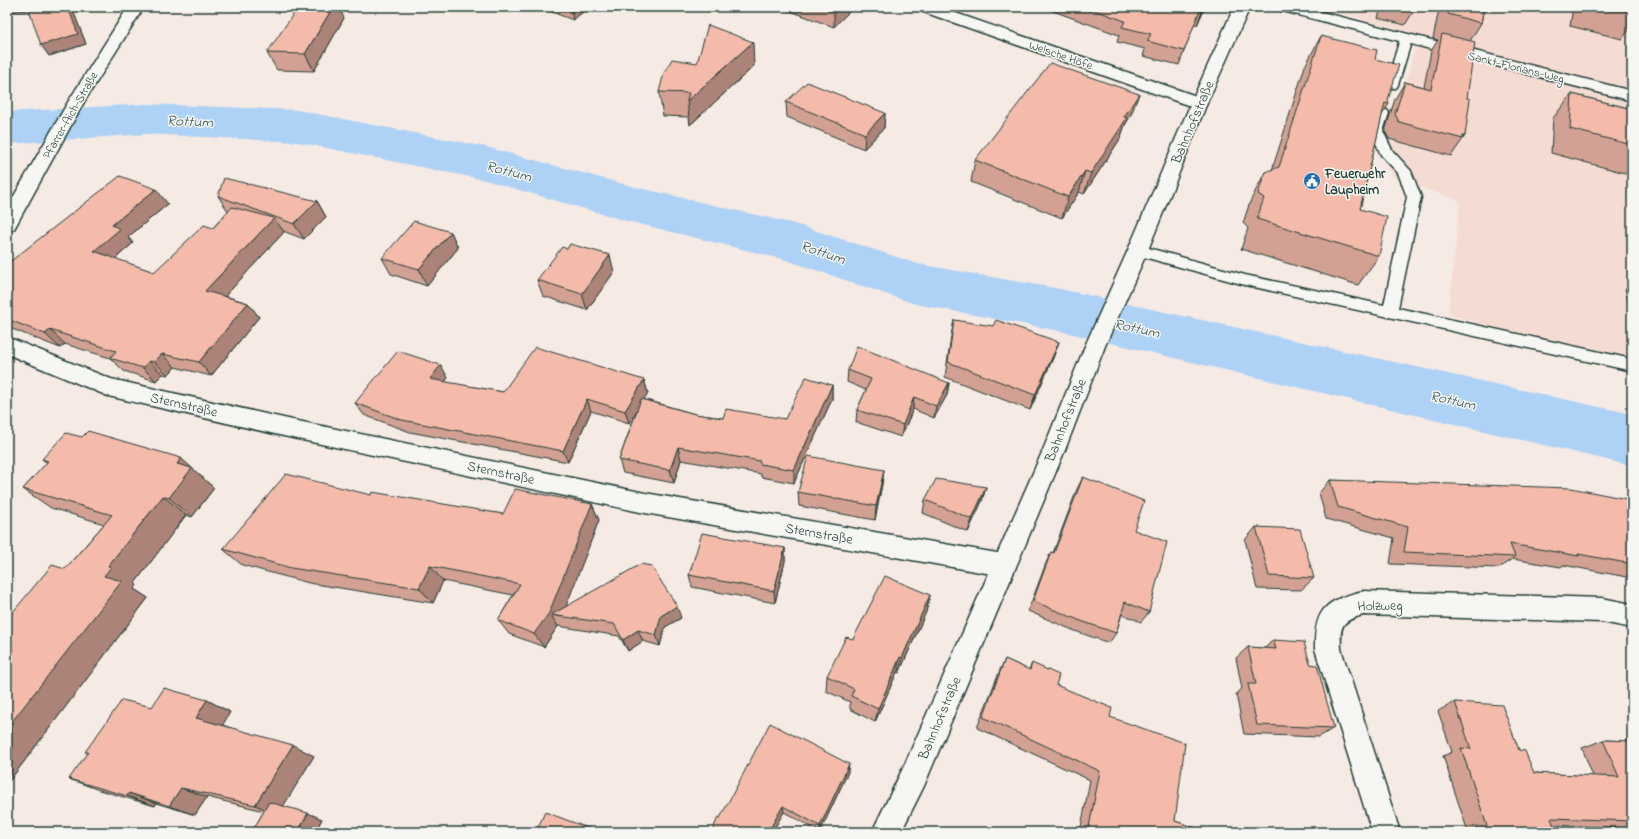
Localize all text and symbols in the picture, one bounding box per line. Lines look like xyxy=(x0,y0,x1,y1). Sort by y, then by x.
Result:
street label: Welsche Höfe xyxy=(1026,37,1096,75)
street label: Sankt-Florians-Weg xyxy=(1465,47,1566,90)
street label: Pfarrer-Aich-Straße xyxy=(39,68,103,162)
street label: Bahnhofstraße xyxy=(1166,77,1221,168)
water label: Rottum xyxy=(166,110,214,134)
water label: Rottum xyxy=(484,155,534,189)
place label: Feuerwehr Laupheim xyxy=(1324,164,1386,201)
public building icon: Feuerwehr Laupheim xyxy=(1302,171,1322,191)
water label: Rottum xyxy=(797,235,849,271)
water label: Rottum xyxy=(1112,313,1162,345)
street label: Bahnhofstraße xyxy=(1040,375,1093,466)
water label: Rottum xyxy=(1428,385,1478,417)
street label: Sternstraße xyxy=(148,388,220,424)
street label: Sternstraße xyxy=(465,456,537,491)
street label: Sternstraße xyxy=(783,518,855,551)
street label: Holzweg xyxy=(1357,596,1403,618)
street label: Bahnhofstraße xyxy=(913,673,968,764)

